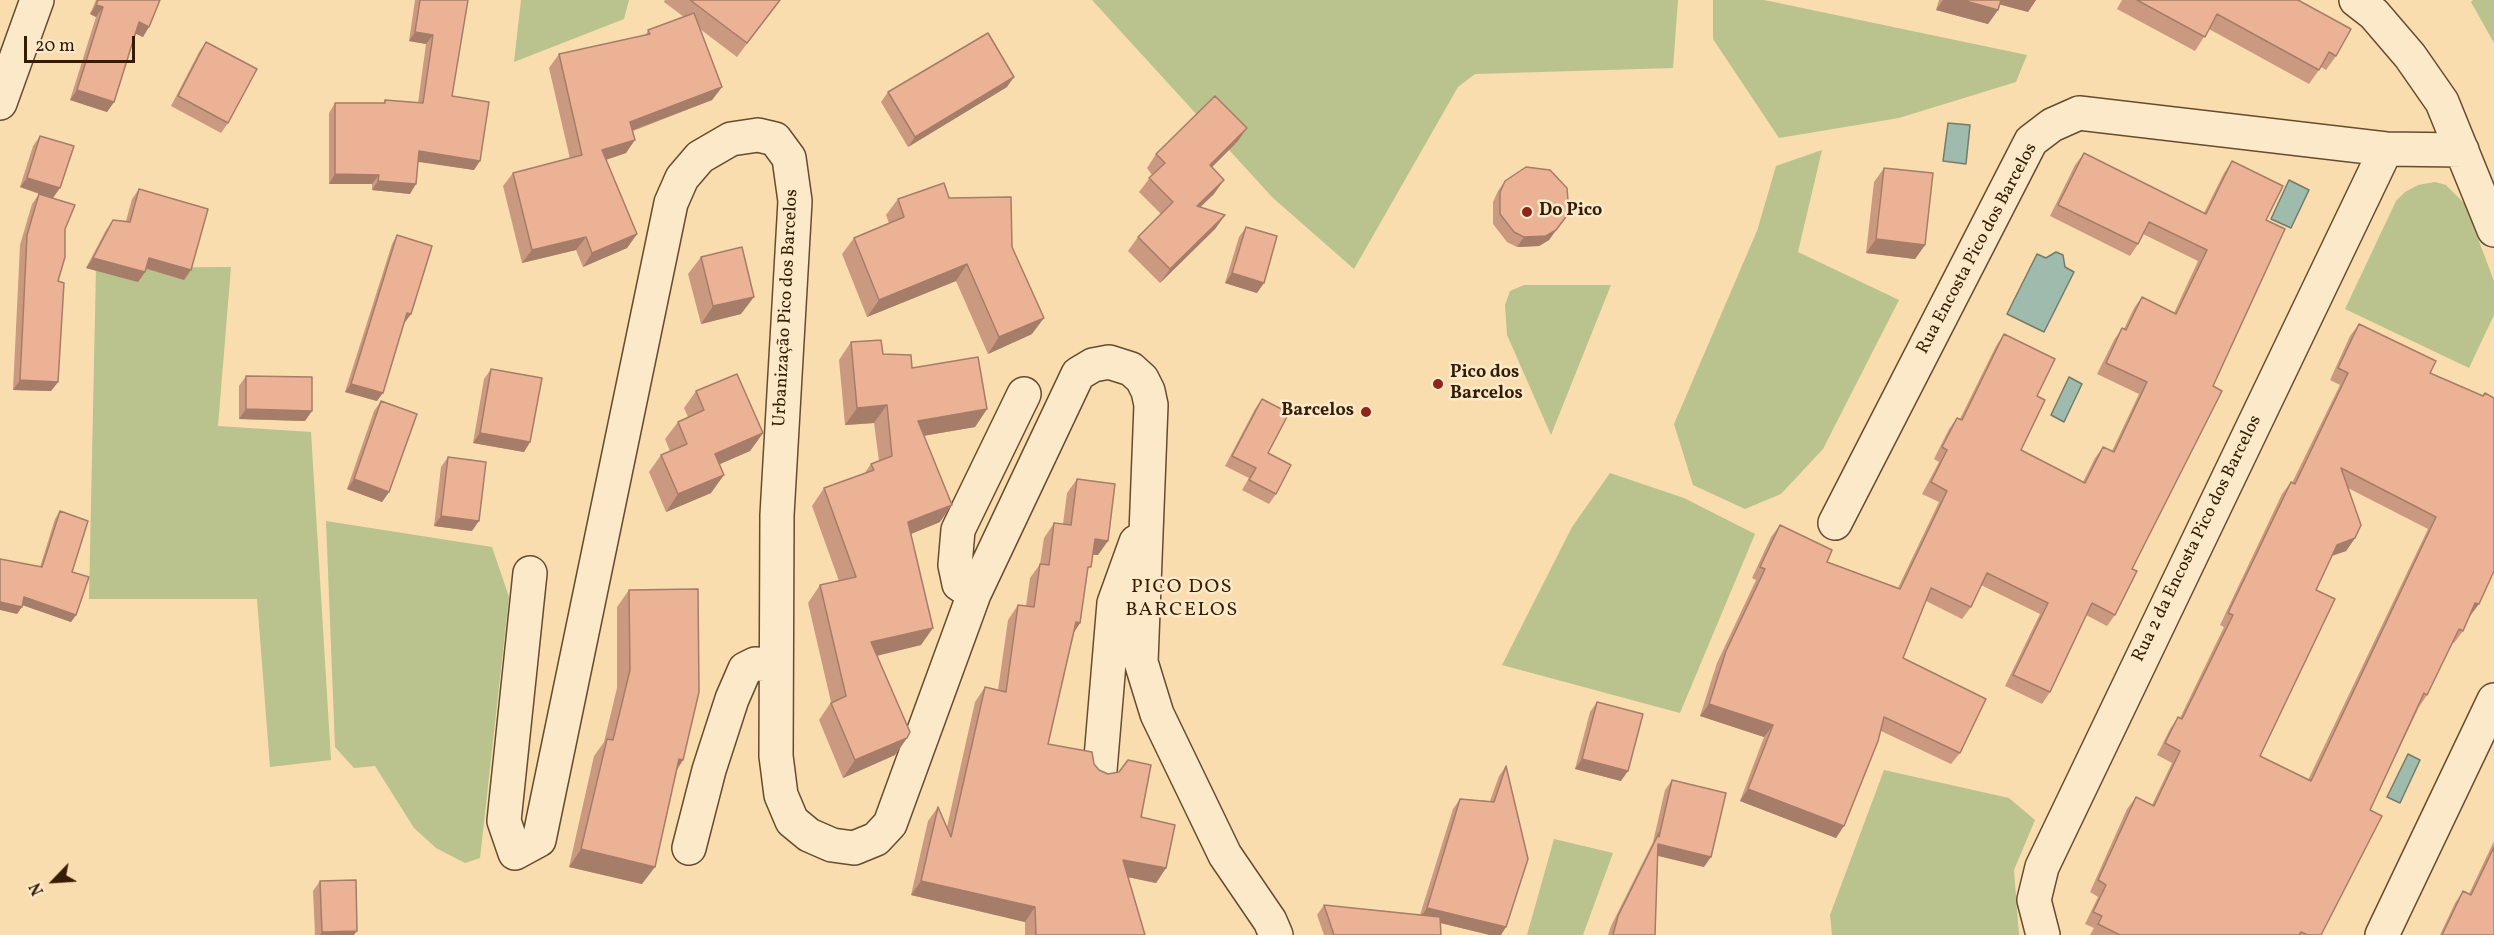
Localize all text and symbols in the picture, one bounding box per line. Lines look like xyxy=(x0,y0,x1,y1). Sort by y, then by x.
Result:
scale bar xyxy=(27,24,138,62)
text: 20 m xyxy=(35,34,75,59)
street label: Rua Encosta Pico dos Barcelos xyxy=(1913,140,2043,358)
street label: Urbanização Pico dos Barcelos xyxy=(770,189,804,427)
place label: Do Pico xyxy=(1539,201,1602,223)
marker: Do Pico xyxy=(1520,205,1534,219)
place label: Pico dos Barcelos xyxy=(1450,363,1523,406)
marker: Pico dos Barcelos xyxy=(1431,377,1445,391)
place label: Barcelos xyxy=(1281,401,1354,423)
marker: Barcelos xyxy=(1359,405,1373,419)
street label: Rua 2 da Encosta Pico dos Barcelos xyxy=(2129,412,2267,666)
district label: PICO DOS BARCELOS xyxy=(1125,576,1239,623)
north arrow xyxy=(24,851,84,911)
text: N xyxy=(25,879,50,899)

